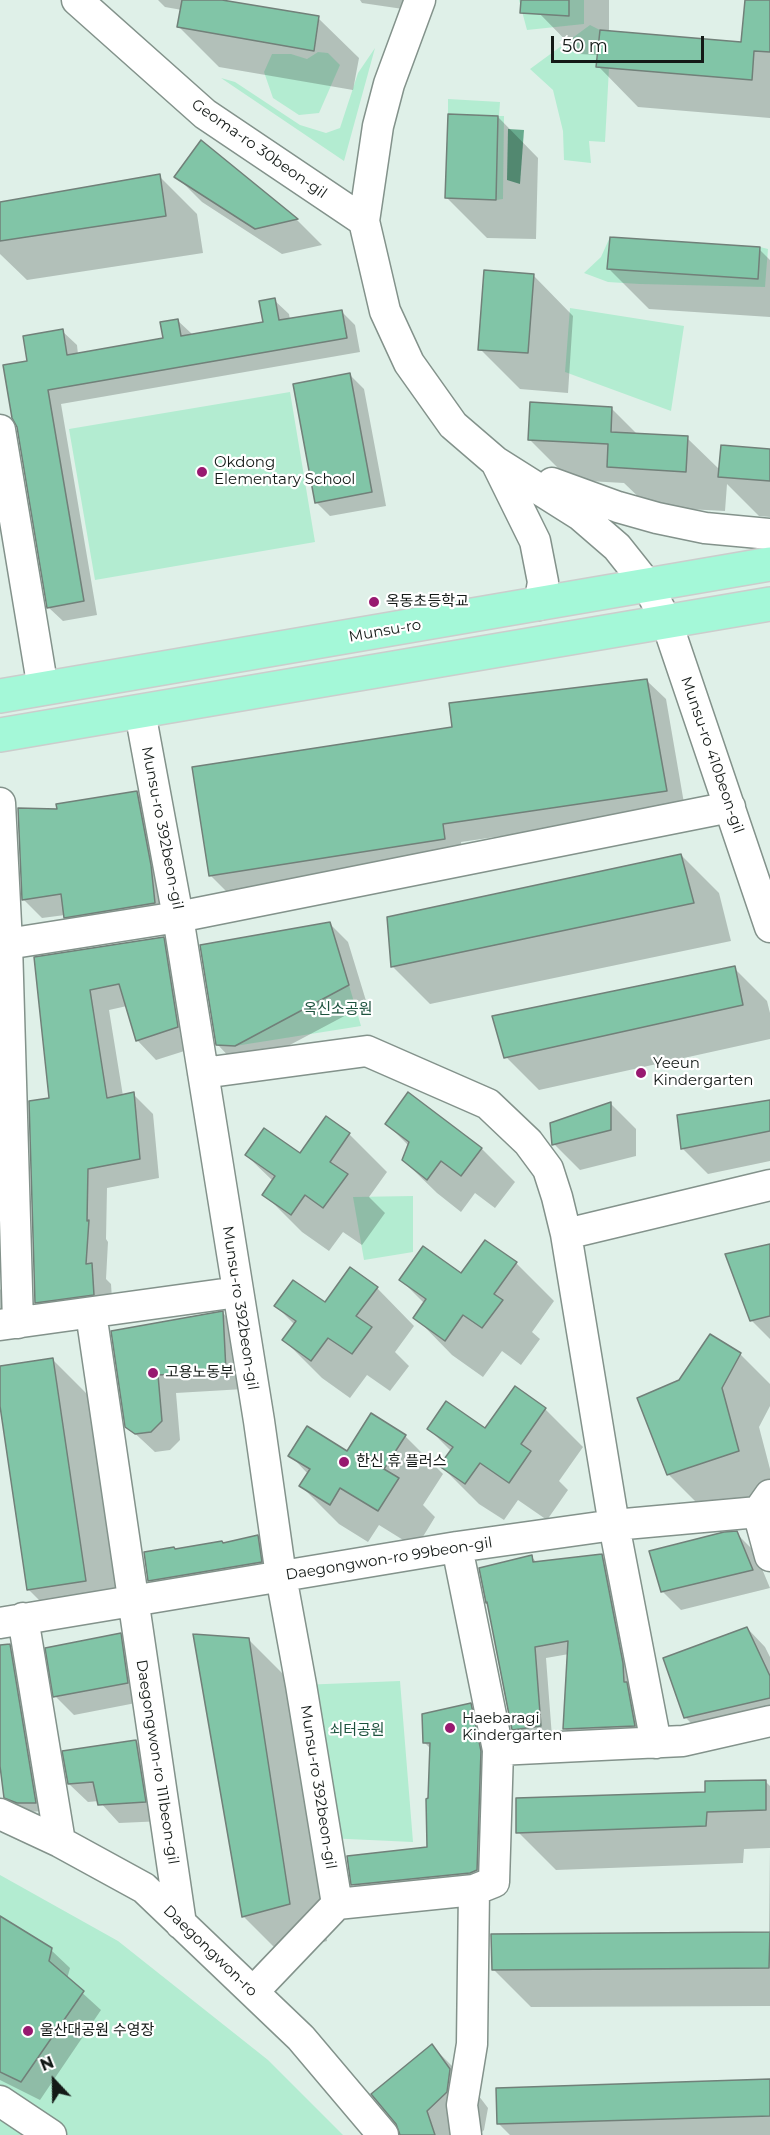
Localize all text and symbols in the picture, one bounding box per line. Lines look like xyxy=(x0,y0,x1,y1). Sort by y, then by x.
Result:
scale bar xyxy=(554,24,707,62)
text: 50 m xyxy=(562,35,608,57)
street label: Geoma-ro 30beon-gil xyxy=(188,95,330,203)
place label: Okdong Elementary School xyxy=(214,454,355,489)
marker: Okdong Elementary School xyxy=(195,465,209,479)
place label: 옥동초등학교 xyxy=(386,593,469,611)
marker: 옥동초등학교 xyxy=(367,595,381,609)
street label: Munsu-ro xyxy=(348,616,422,646)
street label: Munsu-ro 410beon-gil xyxy=(677,674,747,836)
street label: Munsu-ro 392beon-gil xyxy=(137,745,187,911)
park label: 옥신소공원 xyxy=(304,1001,372,1019)
place label: Yeeun Kindergarten xyxy=(653,1055,753,1090)
marker: Yeeun Kindergarten xyxy=(634,1066,648,1080)
street label: Munsu-ro 392beon-gil xyxy=(218,1225,262,1391)
place label: 고용노동부 xyxy=(165,1364,234,1382)
marker: 고용노동부 xyxy=(146,1366,160,1380)
place label: 한신 휴 플러스 xyxy=(356,1453,447,1471)
marker: 한신 휴 플러스 xyxy=(337,1455,351,1469)
street label: Daegongwon-ro 99beon-gil xyxy=(284,1534,494,1584)
street label: Daegongwon-ro 111beon-gil xyxy=(132,1658,182,1866)
street label: Munsu-ro 392beon-gil xyxy=(296,1704,340,1870)
place label: Haebaragi Kindergarten xyxy=(462,1710,562,1745)
marker: Haebaragi Kindergarten xyxy=(443,1721,457,1735)
park label: 쇠터공원 xyxy=(329,1722,385,1740)
street label: Daegongwon-ro xyxy=(159,1902,261,2000)
place label: 울산대공원 수영장 xyxy=(40,2022,154,2040)
marker: 울산대공원 수영장 xyxy=(21,2024,35,2038)
north arrow xyxy=(24,2051,84,2111)
text: N xyxy=(38,2053,57,2075)

